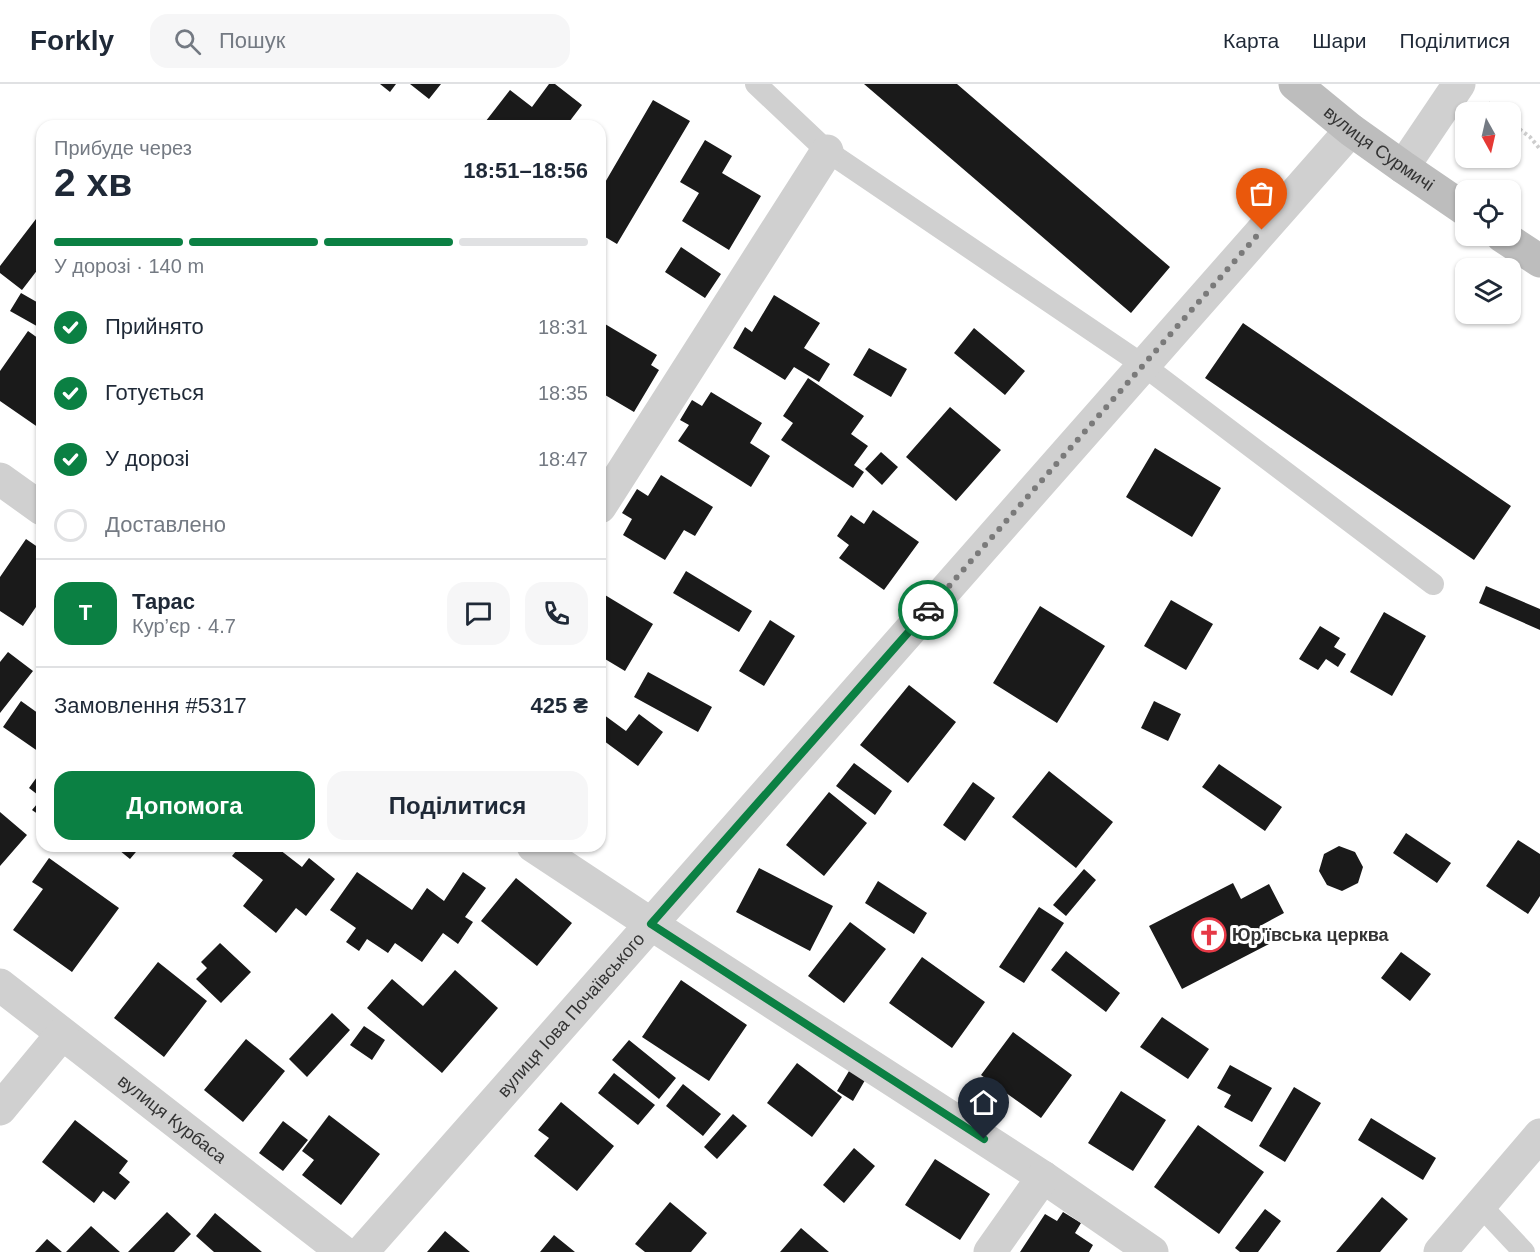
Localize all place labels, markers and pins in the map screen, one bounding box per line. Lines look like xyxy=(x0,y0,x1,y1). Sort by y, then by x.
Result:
pin xyxy=(1236,168,1287,230)
church icon: Юр'ївська церква xyxy=(1191,917,1227,953)
place label: Юр'ївська церква xyxy=(1232,925,1390,945)
pin xyxy=(958,1077,1009,1139)

